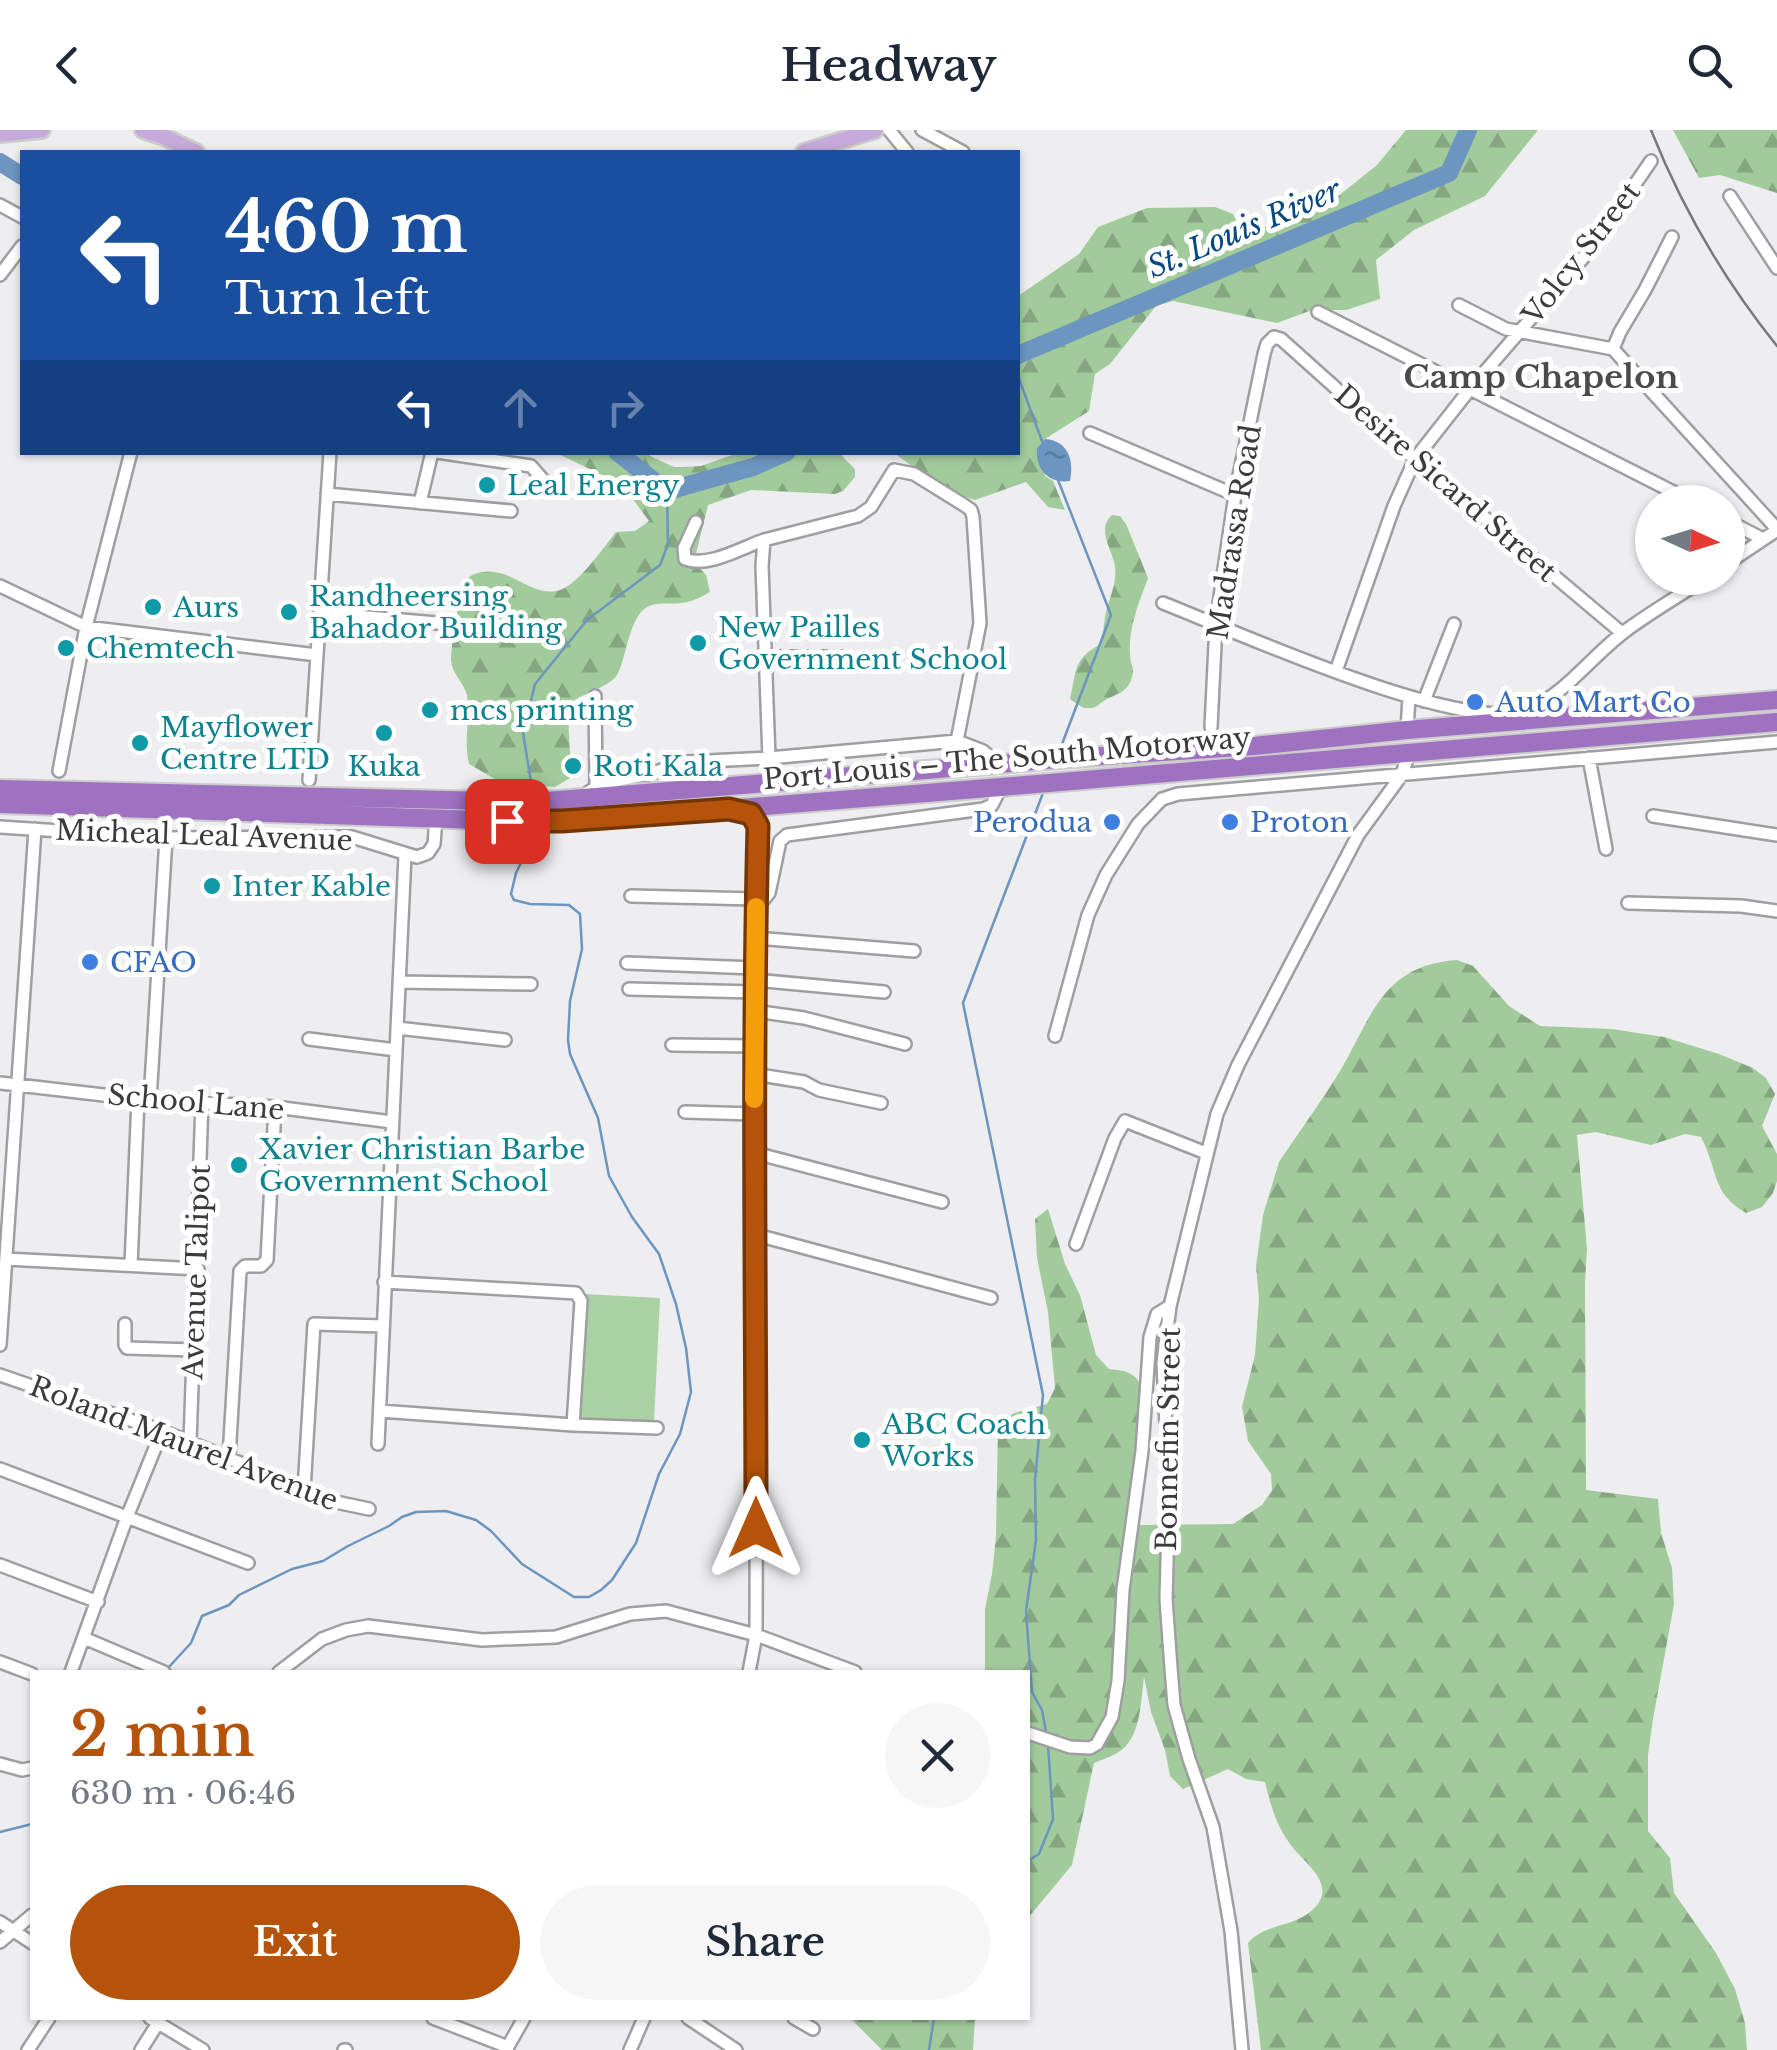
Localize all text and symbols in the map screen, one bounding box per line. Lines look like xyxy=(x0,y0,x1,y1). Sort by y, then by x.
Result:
text: Headway xyxy=(780,37,997,93)
icon: back xyxy=(40,38,95,93)
icon: search xyxy=(1682,38,1737,93)
water label: St. Louis River xyxy=(1142,171,1347,286)
street label: Volcy Street xyxy=(1514,175,1648,332)
text: 460 m xyxy=(225,184,468,271)
icon: left xyxy=(60,190,190,320)
text: Turn left xyxy=(225,270,430,326)
district label: Camp Chapelon xyxy=(1403,357,1679,397)
street label: Desire Sicard Street xyxy=(1328,377,1564,590)
icon: left xyxy=(388,380,443,435)
icon: ahead xyxy=(493,380,548,435)
icon: right xyxy=(598,380,653,435)
street label: Madrassa Road xyxy=(1200,422,1269,642)
place label: Leal Energy xyxy=(507,468,680,503)
marker: Leal Energy xyxy=(476,474,498,496)
north arrow xyxy=(1635,485,1745,595)
map controls xyxy=(1635,485,1745,595)
place label: Randheersing Bahador Building xyxy=(309,579,563,646)
place label: Aurs xyxy=(172,590,239,625)
marker: Aurs xyxy=(142,596,164,618)
marker: Randheersing Bahador Building xyxy=(278,601,300,623)
place label: New Pailles Government School xyxy=(718,610,1007,677)
place label: Chemtech xyxy=(86,631,235,666)
marker: New Pailles Government School xyxy=(687,632,709,654)
marker: Chemtech xyxy=(55,637,77,659)
place label: Auto Mart Co xyxy=(1494,685,1691,720)
marker: Auto Mart Co xyxy=(1464,691,1486,713)
place label: mcs printing xyxy=(450,693,634,728)
marker: mcs printing xyxy=(419,699,441,721)
place label: Mayflower Centre LTD xyxy=(160,710,330,777)
street label: Port Louis – The South Motorway xyxy=(762,720,1252,797)
marker: Kuka xyxy=(373,722,395,744)
marker: Mayflower Centre LTD xyxy=(129,732,151,754)
place label: Kuka xyxy=(347,749,421,784)
place label: Roti Kala xyxy=(593,749,724,784)
marker: Roti Kala xyxy=(562,755,584,777)
pin xyxy=(465,779,550,864)
icon: arrive xyxy=(480,794,535,849)
place label: Perodua xyxy=(973,805,1092,840)
place label: Proton xyxy=(1250,805,1349,840)
marker: Perodua xyxy=(1101,811,1123,833)
marker: Proton xyxy=(1219,811,1241,833)
street label: Micheal Leal Avenue xyxy=(55,813,353,858)
place label: Inter Kable xyxy=(232,869,391,904)
marker: Inter Kable xyxy=(201,875,223,897)
place label: CFAO xyxy=(110,945,197,980)
marker: CFAO xyxy=(79,951,101,973)
street label: School Lane xyxy=(106,1077,286,1128)
place label: Xavier Christian Barbe Government School xyxy=(259,1132,585,1199)
marker: Xavier Christian Barbe Government School xyxy=(228,1154,250,1176)
street label: Avenue Talipot xyxy=(175,1163,218,1381)
street label: Bonnefin Street xyxy=(1149,1326,1188,1551)
street label: Roland Maurel Avenue xyxy=(25,1368,343,1518)
place label: ABC Coach Works xyxy=(881,1407,1046,1474)
marker: ABC Coach Works xyxy=(851,1429,873,1451)
position arrow xyxy=(704,1476,808,1580)
text: 2 min xyxy=(70,1698,255,1772)
button: close xyxy=(885,1703,990,1808)
text: 630 m · 06:46 xyxy=(70,1773,296,1813)
button: Exit xyxy=(70,1885,520,2000)
button: Share xyxy=(540,1885,990,2000)

